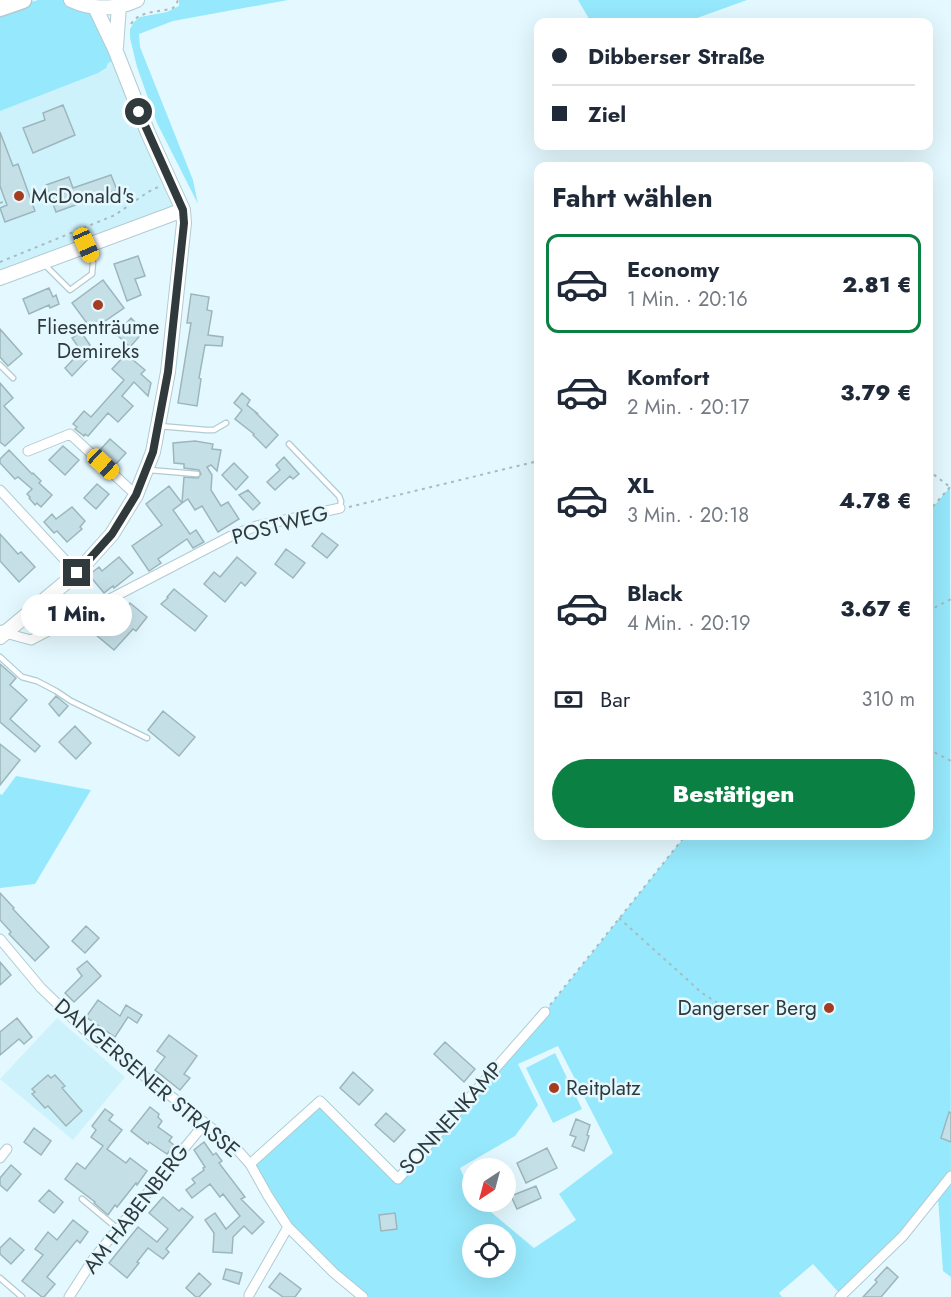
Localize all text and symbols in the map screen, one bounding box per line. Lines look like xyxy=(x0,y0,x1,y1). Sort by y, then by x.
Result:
text: Dibberser Straße xyxy=(588,40,765,72)
route start xyxy=(125,98,152,125)
text: Ziel xyxy=(588,98,626,130)
text: Fahrt wählen xyxy=(552,178,713,217)
place label: McDonald's xyxy=(31,181,134,211)
marker: McDonald's xyxy=(12,189,26,203)
car xyxy=(70,225,102,265)
text: Economy xyxy=(627,253,719,285)
icon: car xyxy=(555,257,609,311)
text: 2.81 € xyxy=(842,268,912,300)
text: 1 Min. · 20:16 xyxy=(627,285,748,314)
marker: Fliesenträume Demireks xyxy=(91,298,105,312)
place label: Fliesenträume Demireks xyxy=(37,312,159,366)
text: Komfort xyxy=(627,361,709,393)
icon: car xyxy=(555,365,609,419)
text: 3.79 € xyxy=(840,376,912,408)
text: 2 Min. · 20:17 xyxy=(627,393,749,422)
car xyxy=(84,445,122,483)
text: XL xyxy=(627,469,654,501)
icon: car xyxy=(555,473,609,527)
text: 4.78 € xyxy=(839,484,912,516)
street label: POSTWEG xyxy=(228,498,332,552)
text: 3 Min. · 20:18 xyxy=(627,501,749,530)
route end xyxy=(63,559,90,586)
text: Black xyxy=(627,577,683,609)
icon: car xyxy=(555,581,609,635)
text: 3.67 € xyxy=(840,592,912,624)
callout: 1 Min. xyxy=(22,594,132,636)
text: 1 Min. xyxy=(47,600,106,629)
text: 4 Min. · 20:19 xyxy=(627,609,750,638)
icon: cash xyxy=(552,683,585,716)
text: Bar xyxy=(600,683,630,715)
text: 310 m xyxy=(861,685,915,714)
button: Bestätigen xyxy=(552,759,915,828)
street label: DANGERSENER STRASSE xyxy=(48,991,246,1165)
place label: Dangerser Berg xyxy=(677,993,817,1023)
marker: Dangerser Berg xyxy=(822,1001,836,1015)
street label: SONNENKAMP xyxy=(392,1055,510,1181)
place label: Reitplatz xyxy=(566,1073,641,1103)
marker: Reitplatz xyxy=(547,1081,561,1095)
street label: AM HABENBERG xyxy=(76,1138,196,1280)
north arrow xyxy=(462,1158,516,1212)
map controls xyxy=(462,1158,516,1278)
button: locate xyxy=(462,1224,516,1278)

